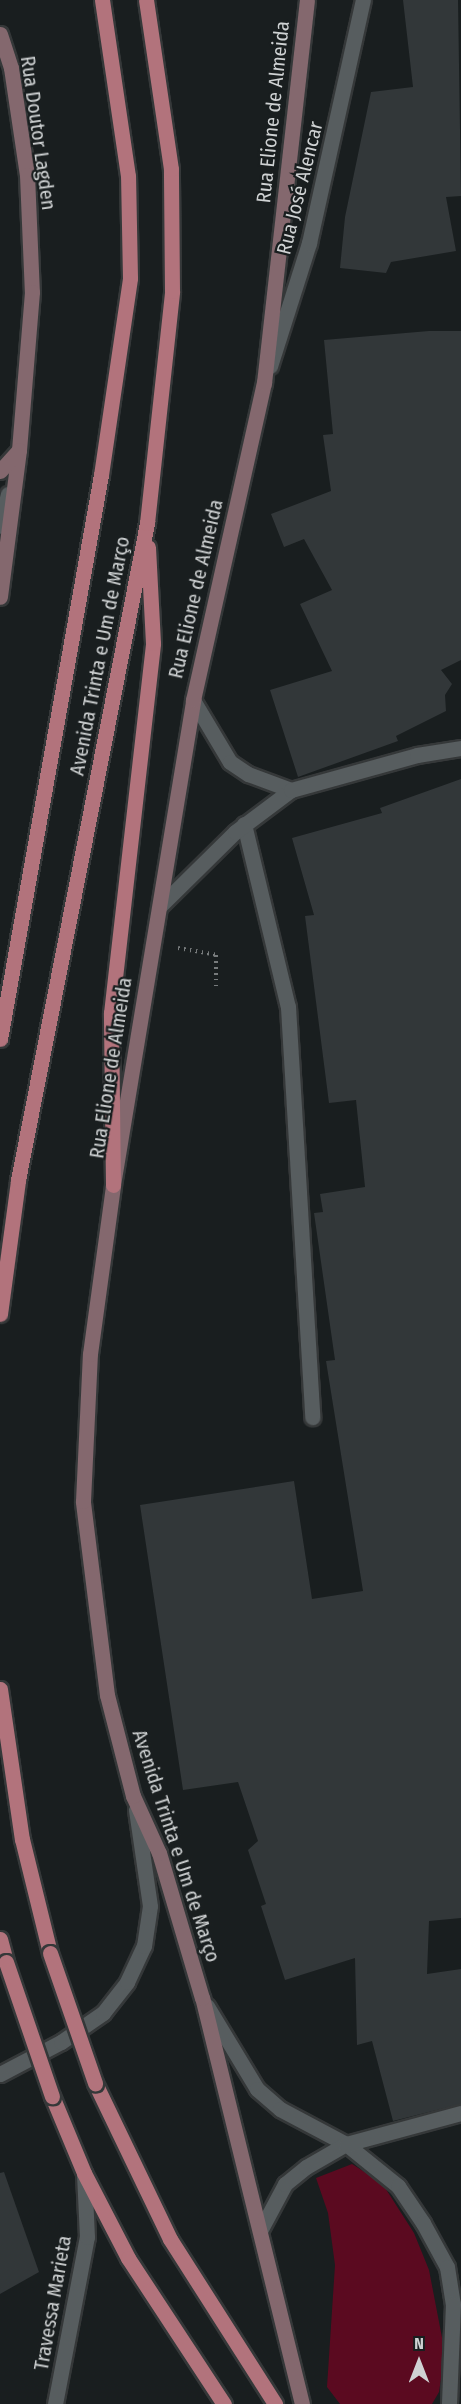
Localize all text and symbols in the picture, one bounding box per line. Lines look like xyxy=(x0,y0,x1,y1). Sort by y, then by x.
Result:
street label: Rua Elione de Almeida xyxy=(252,20,294,204)
street label: Rua Doutor Lagden xyxy=(15,54,61,212)
street label: Rua José Alencar xyxy=(272,119,328,257)
street label: Rua Elione de Almeida xyxy=(164,497,228,681)
street label: Avenida Trinta e Um de Março xyxy=(65,534,135,778)
street label: Rua Elione de Almeida xyxy=(85,976,137,1160)
street label: Avenida Trinta e Um de Março xyxy=(127,1727,225,1965)
street label: Travessa Marieta xyxy=(29,2234,77,2372)
north arrow xyxy=(389,2332,449,2392)
text: N xyxy=(414,2334,424,2353)

